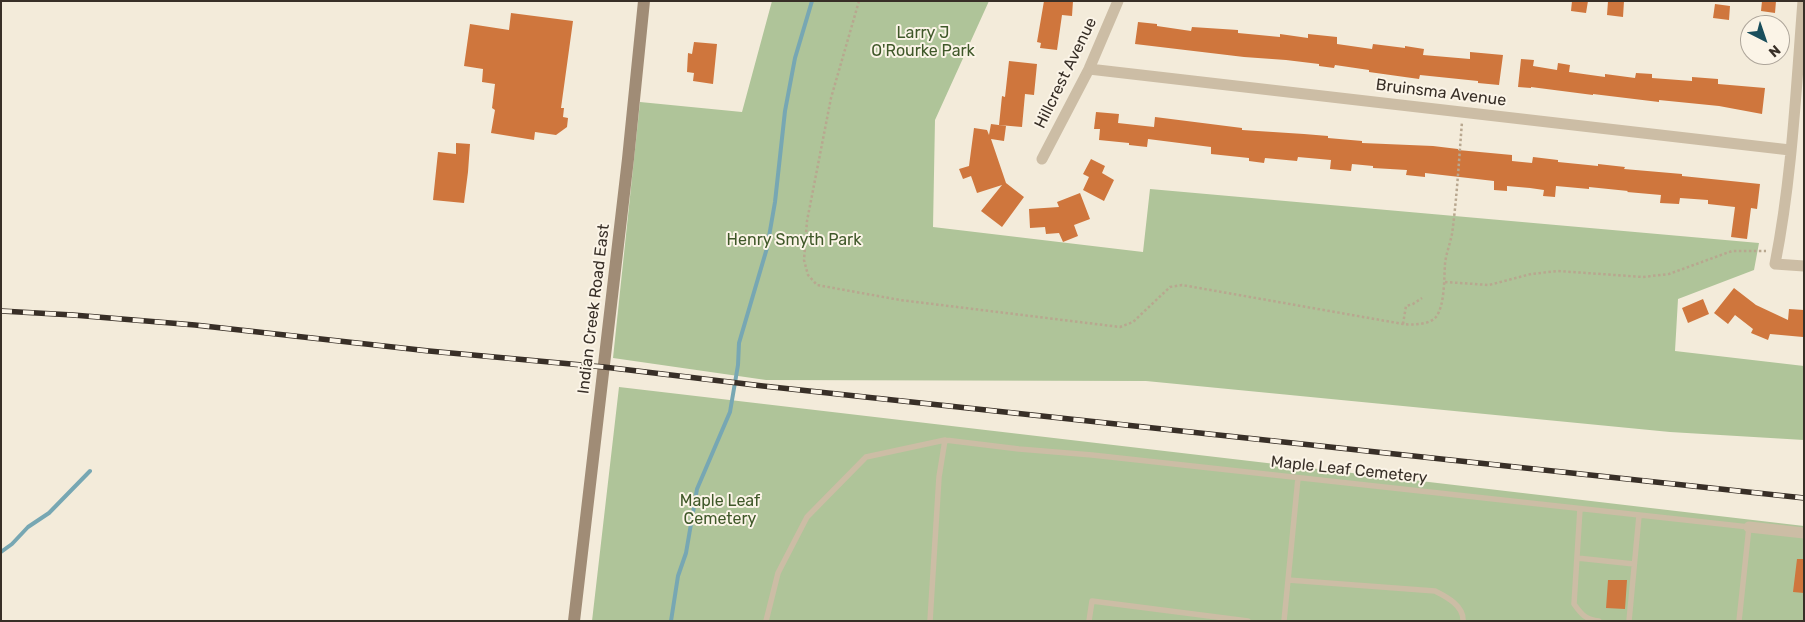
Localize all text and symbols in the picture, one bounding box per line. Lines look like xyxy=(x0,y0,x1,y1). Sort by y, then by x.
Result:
street label: Hillcrest Avenue xyxy=(1031,14,1101,132)
north arrow xyxy=(1740,15,1790,65)
park label: Larry J O'Rourke Park xyxy=(871,23,975,61)
text: N xyxy=(1765,41,1784,61)
street label: Bruinsma Avenue xyxy=(1375,75,1507,111)
street label: Indian Creek Road East xyxy=(574,223,614,395)
park label: Henry Smyth Park xyxy=(727,230,861,250)
street label: Maple Leaf Cemetery xyxy=(1270,452,1428,488)
park label: Maple Leaf Cemetery xyxy=(680,491,760,529)

